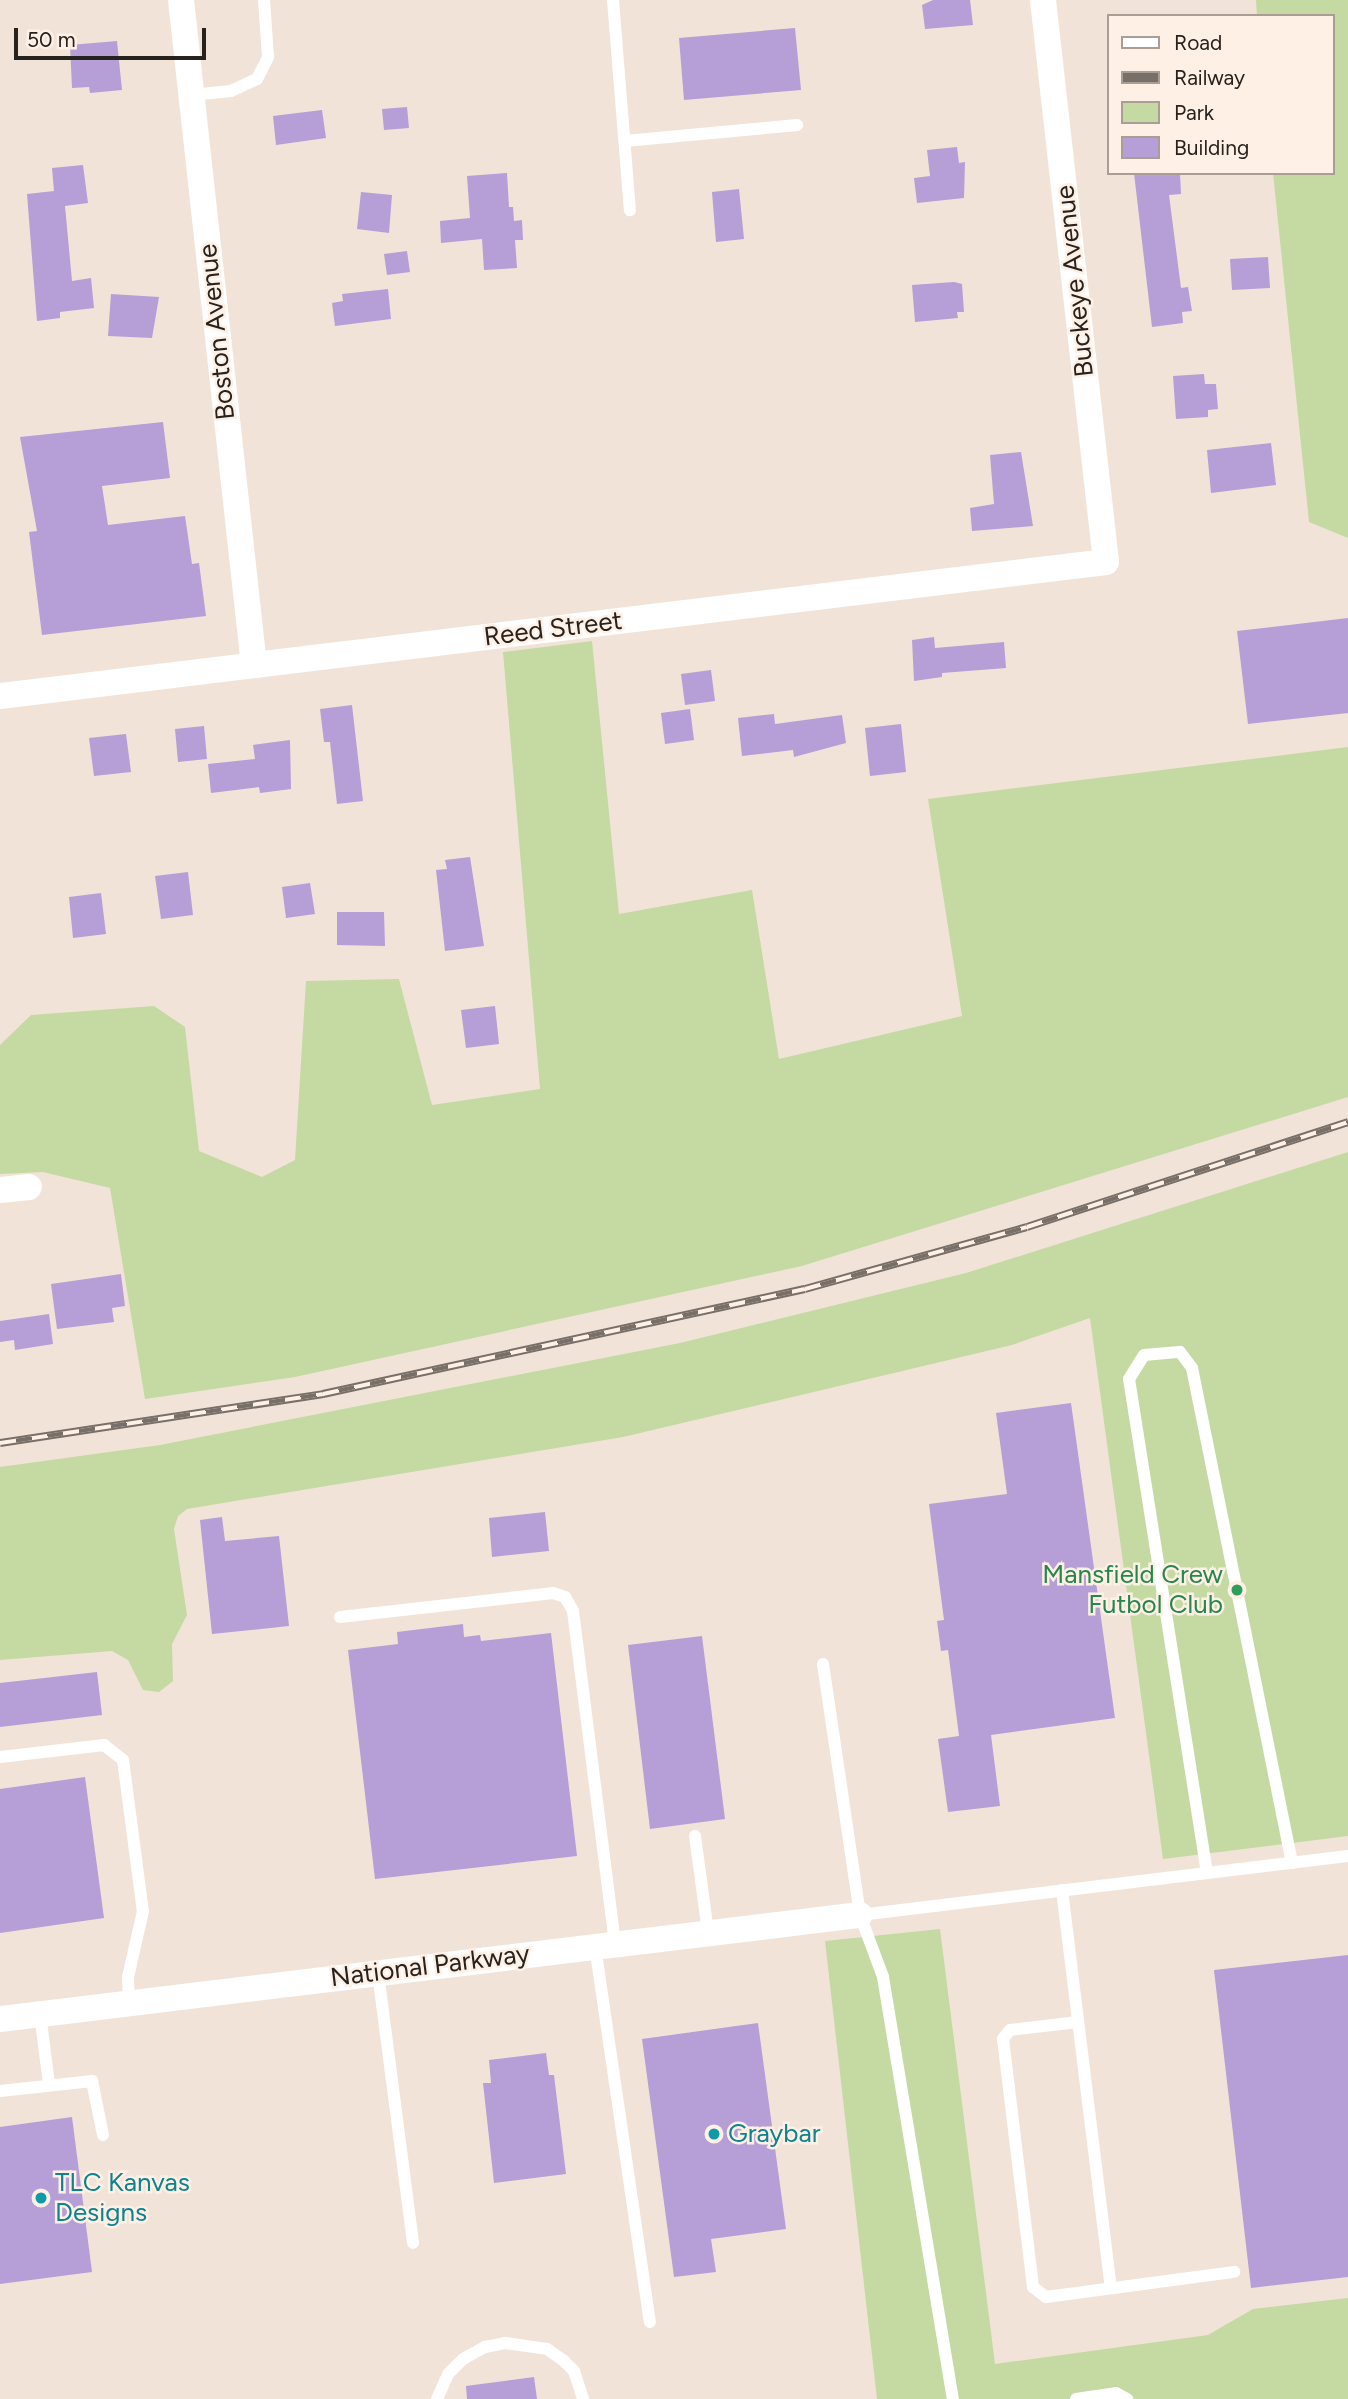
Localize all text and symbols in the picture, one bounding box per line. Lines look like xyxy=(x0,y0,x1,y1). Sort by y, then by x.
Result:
scale bar xyxy=(18,14,210,58)
legend xyxy=(1106,14,1334,175)
text: 50 m xyxy=(27,27,76,52)
text: Road xyxy=(1174,30,1222,55)
text: Railway xyxy=(1174,65,1245,90)
text: Park xyxy=(1174,100,1214,125)
text: Building xyxy=(1174,135,1249,160)
street label: Buckeye Avenue xyxy=(1049,184,1101,378)
street label: Boston Avenue xyxy=(192,242,242,422)
street label: Reed Street xyxy=(482,605,624,653)
place label: Mansfield Crew Futbol Club xyxy=(1042,1559,1223,1620)
marker: Mansfield Crew Futbol Club xyxy=(1229,1582,1245,1598)
street label: National Parkway xyxy=(329,1938,531,1994)
place label: Graybar xyxy=(728,2118,821,2150)
marker: Graybar xyxy=(706,2126,722,2142)
place label: TLC Kanvas Designs xyxy=(55,2167,190,2228)
marker: TLC Kanvas Designs xyxy=(33,2190,49,2206)

